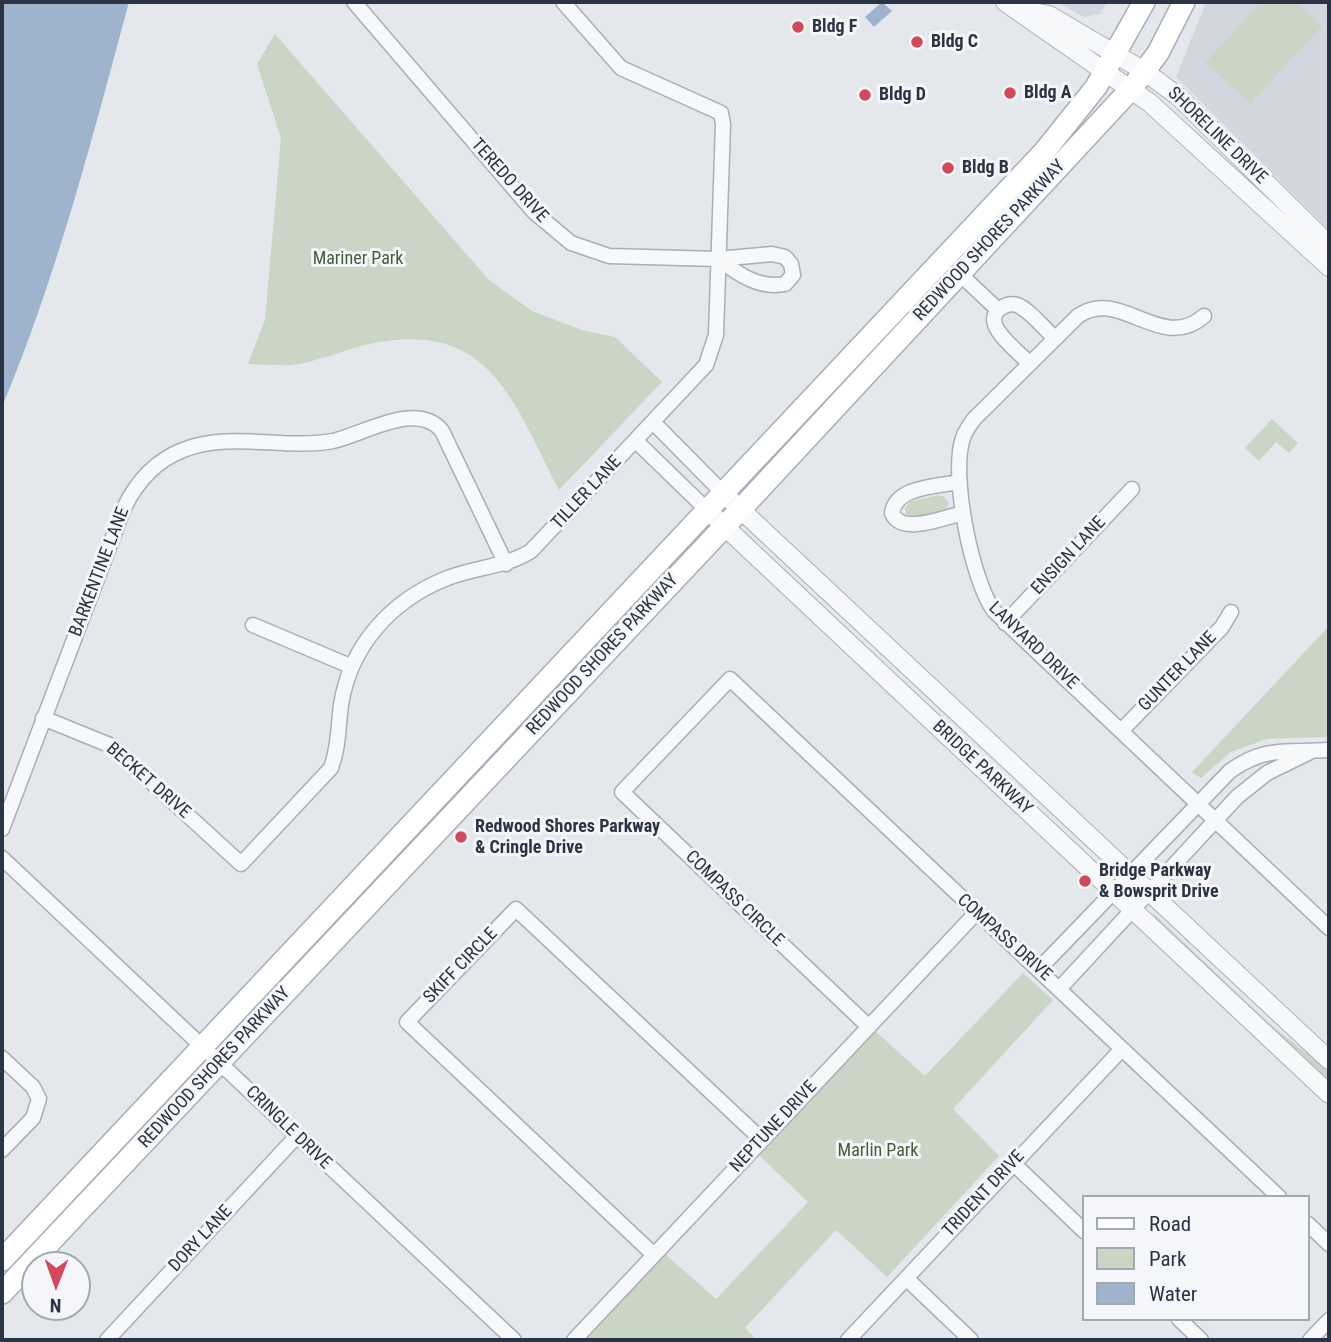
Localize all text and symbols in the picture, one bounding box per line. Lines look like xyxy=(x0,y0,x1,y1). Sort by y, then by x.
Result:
place label: Bldg F xyxy=(812,16,857,38)
marker: Bldg F xyxy=(790,19,806,35)
place label: Bldg C xyxy=(931,31,978,53)
marker: Bldg C xyxy=(909,34,925,50)
place label: Bldg A xyxy=(1024,82,1072,104)
street label: SHORELINE DRIVE xyxy=(1163,83,1271,189)
place label: Bldg D xyxy=(879,84,926,106)
marker: Bldg A xyxy=(1002,85,1018,101)
marker: Bldg D xyxy=(857,87,873,103)
street label: TEREDO DRIVE xyxy=(466,135,552,227)
street label: REDWOOD SHORES PARKWAY xyxy=(910,156,1070,326)
place label: Bldg B xyxy=(962,157,1009,179)
marker: Bldg B xyxy=(940,160,956,176)
park label: Mariner Park xyxy=(313,248,403,270)
street label: TILLER LANE xyxy=(547,452,627,534)
street label: BARKENTINE LANE xyxy=(65,504,135,640)
street label: ENSIGN LANE xyxy=(1027,512,1111,600)
street label: REDWOOD SHORES PARKWAY xyxy=(523,570,683,740)
street label: LANYARD DRIVE xyxy=(984,598,1082,694)
street label: GUNTER LANE xyxy=(1135,628,1221,716)
street label: BRIDGE PARKWAY xyxy=(928,716,1036,820)
street label: BECKET DRIVE xyxy=(101,738,195,824)
place label: Redwood Shores Parkway & Cringle Drive xyxy=(475,816,660,858)
marker: Redwood Shores Parkway & Cringle Drive xyxy=(453,829,469,845)
street label: COMPASS CIRCLE xyxy=(680,847,788,951)
place label: Bridge Parkway & Bowsprit Drive xyxy=(1099,860,1219,903)
marker: Bridge Parkway & Bowsprit Drive xyxy=(1077,873,1093,889)
street label: COMPASS DRIVE xyxy=(952,890,1056,986)
street label: SKIFF CIRCLE xyxy=(420,924,502,1008)
street label: REDWOOD SHORES PARKWAY xyxy=(135,983,295,1153)
street label: NEPTUNE DRIVE xyxy=(726,1077,822,1177)
street label: CRINGLE DRIVE xyxy=(241,1082,335,1174)
park label: Marlin Park xyxy=(838,1140,918,1162)
street label: TRIDENT DRIVE xyxy=(938,1146,1030,1242)
legend xyxy=(1082,1195,1310,1321)
street label: DORY LANE xyxy=(165,1201,237,1277)
text: Road xyxy=(1149,1212,1191,1236)
text: Park xyxy=(1149,1247,1186,1271)
north arrow xyxy=(21,1251,91,1321)
text: Water xyxy=(1149,1282,1197,1306)
text: N xyxy=(50,1294,62,1317)

